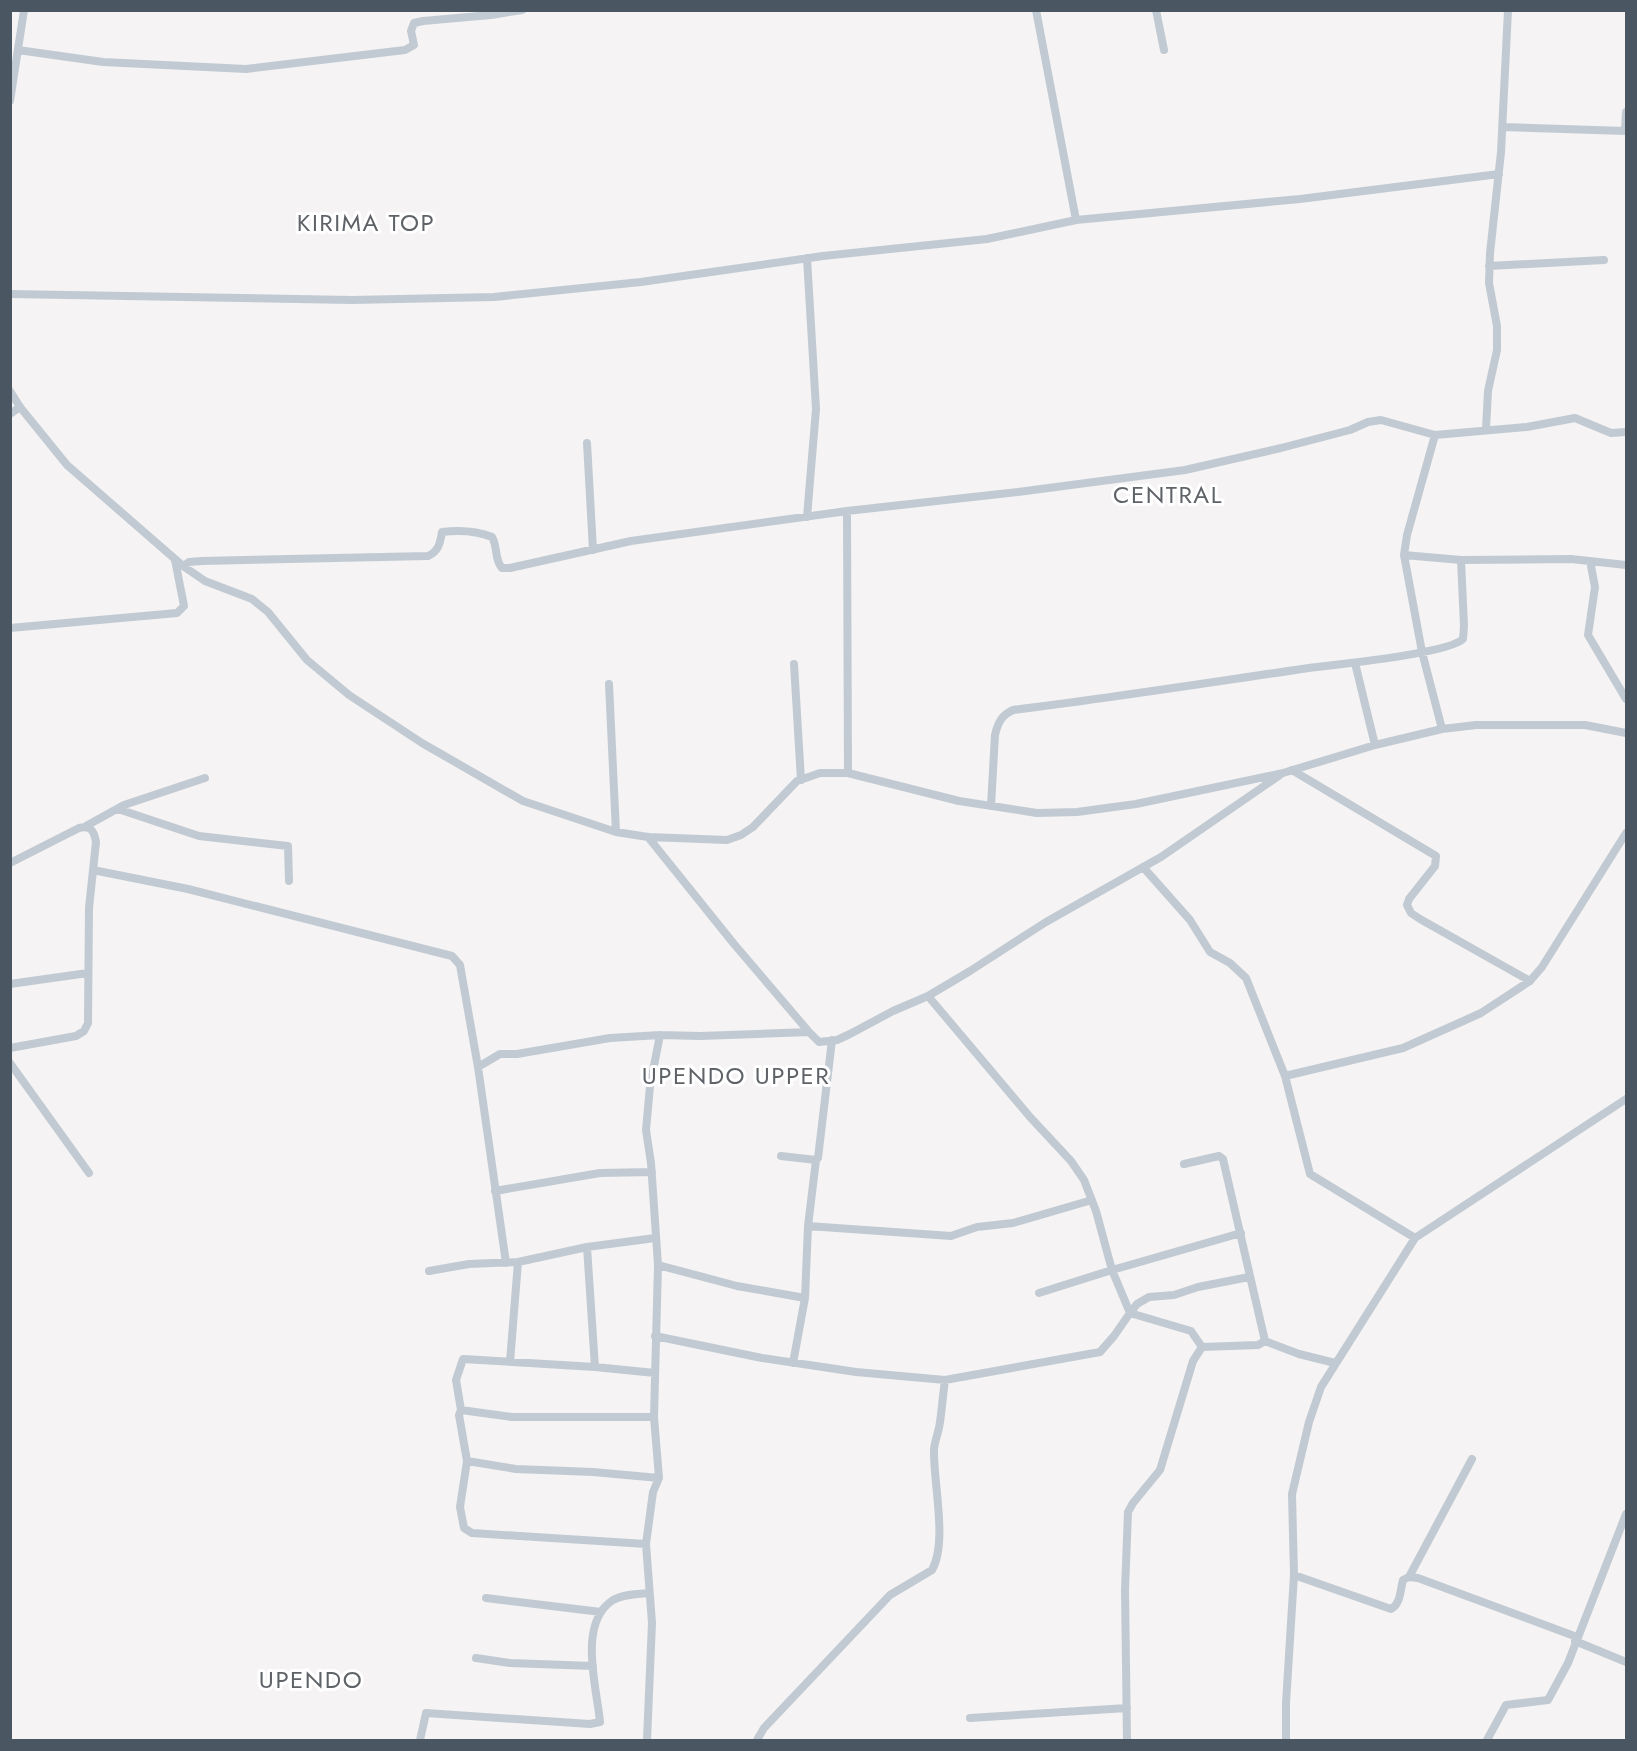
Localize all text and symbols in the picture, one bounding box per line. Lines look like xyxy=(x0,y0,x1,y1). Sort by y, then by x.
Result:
district label: KIRIMA TOP xyxy=(297,205,435,240)
district label: CENTRAL xyxy=(1113,477,1223,512)
district label: UPENDO UPPER xyxy=(642,1058,830,1093)
district label: UPENDO xyxy=(259,1662,363,1697)

